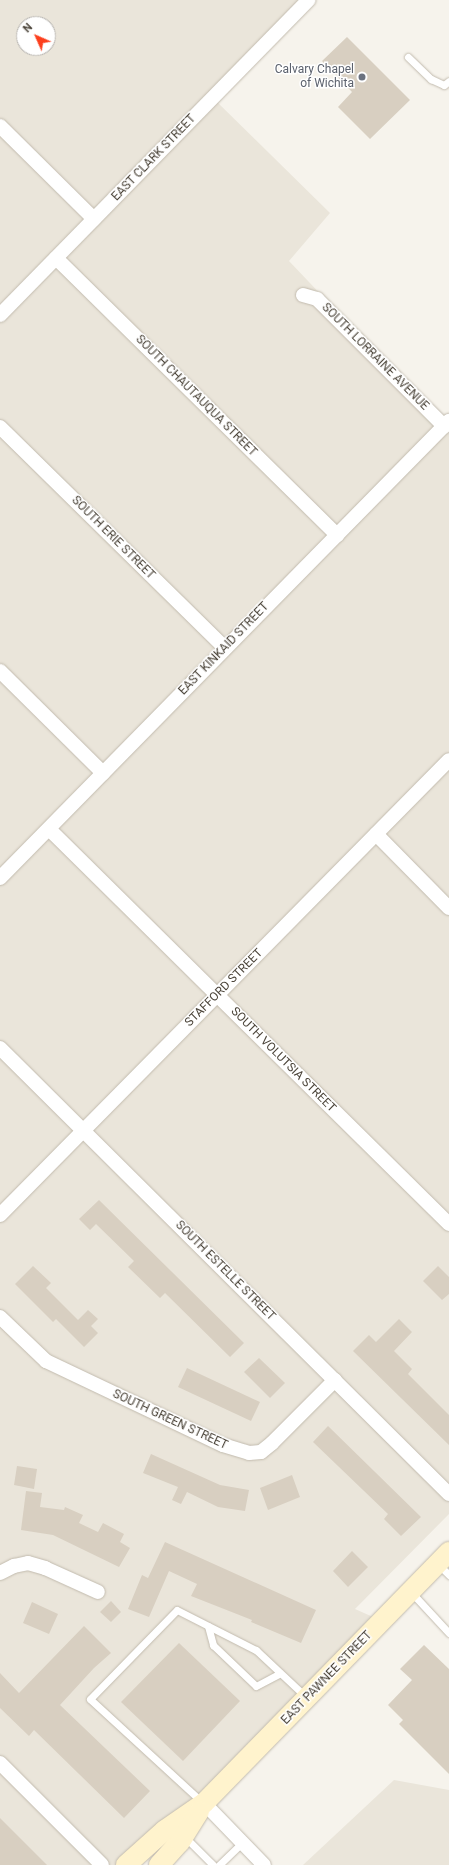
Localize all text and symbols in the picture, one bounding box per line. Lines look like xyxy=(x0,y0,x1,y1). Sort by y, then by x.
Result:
north arrow xyxy=(16,16,56,56)
text: N xyxy=(21,21,35,35)
place label: Calvary Chapel of Wichita xyxy=(275,63,354,91)
marker: Calvary Chapel of Wichita xyxy=(357,72,367,82)
street label: EAST CLARK STREET xyxy=(109,112,199,204)
street label: SOUTH LORRAINE AVENUE xyxy=(319,301,431,413)
street label: SOUTH CHAUTAUQUA STREET xyxy=(132,332,260,460)
street label: SOUTH ERIE STREET xyxy=(68,493,158,583)
street label: EAST KINKAID STREET xyxy=(176,600,272,698)
street label: STAFFORD STREET xyxy=(182,946,266,1030)
street label: SOUTH VOLUTSIA STREET xyxy=(228,1005,338,1115)
street label: SOUTH ESTELLE STREET xyxy=(172,1218,278,1324)
street label: SOUTH GREEN STREET xyxy=(110,1387,230,1453)
street label: EAST PAWNEE STREET xyxy=(279,1628,375,1728)

